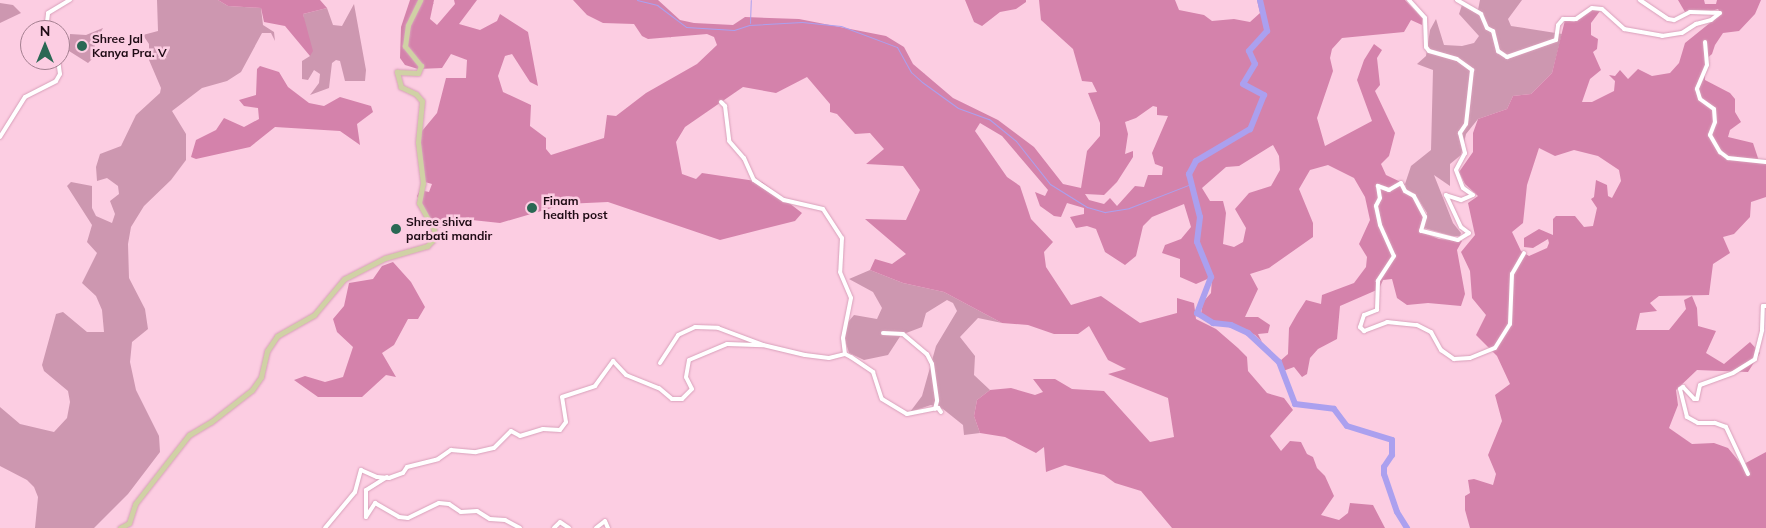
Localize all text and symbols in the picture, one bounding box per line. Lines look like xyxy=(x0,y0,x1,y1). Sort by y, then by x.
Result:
north arrow xyxy=(20,20,70,70)
text: N xyxy=(40,22,50,40)
place label: Shree Jal Kanya Pra. V xyxy=(92,32,167,60)
marker: Shree Jal Kanya Pra. V xyxy=(76,40,88,52)
place label: Finam health post xyxy=(543,194,607,222)
marker: Finam health post xyxy=(525,201,539,215)
place label: Shree shiva parbati mandir xyxy=(406,215,492,243)
marker: Shree shiva parbati mandir xyxy=(390,223,402,235)

